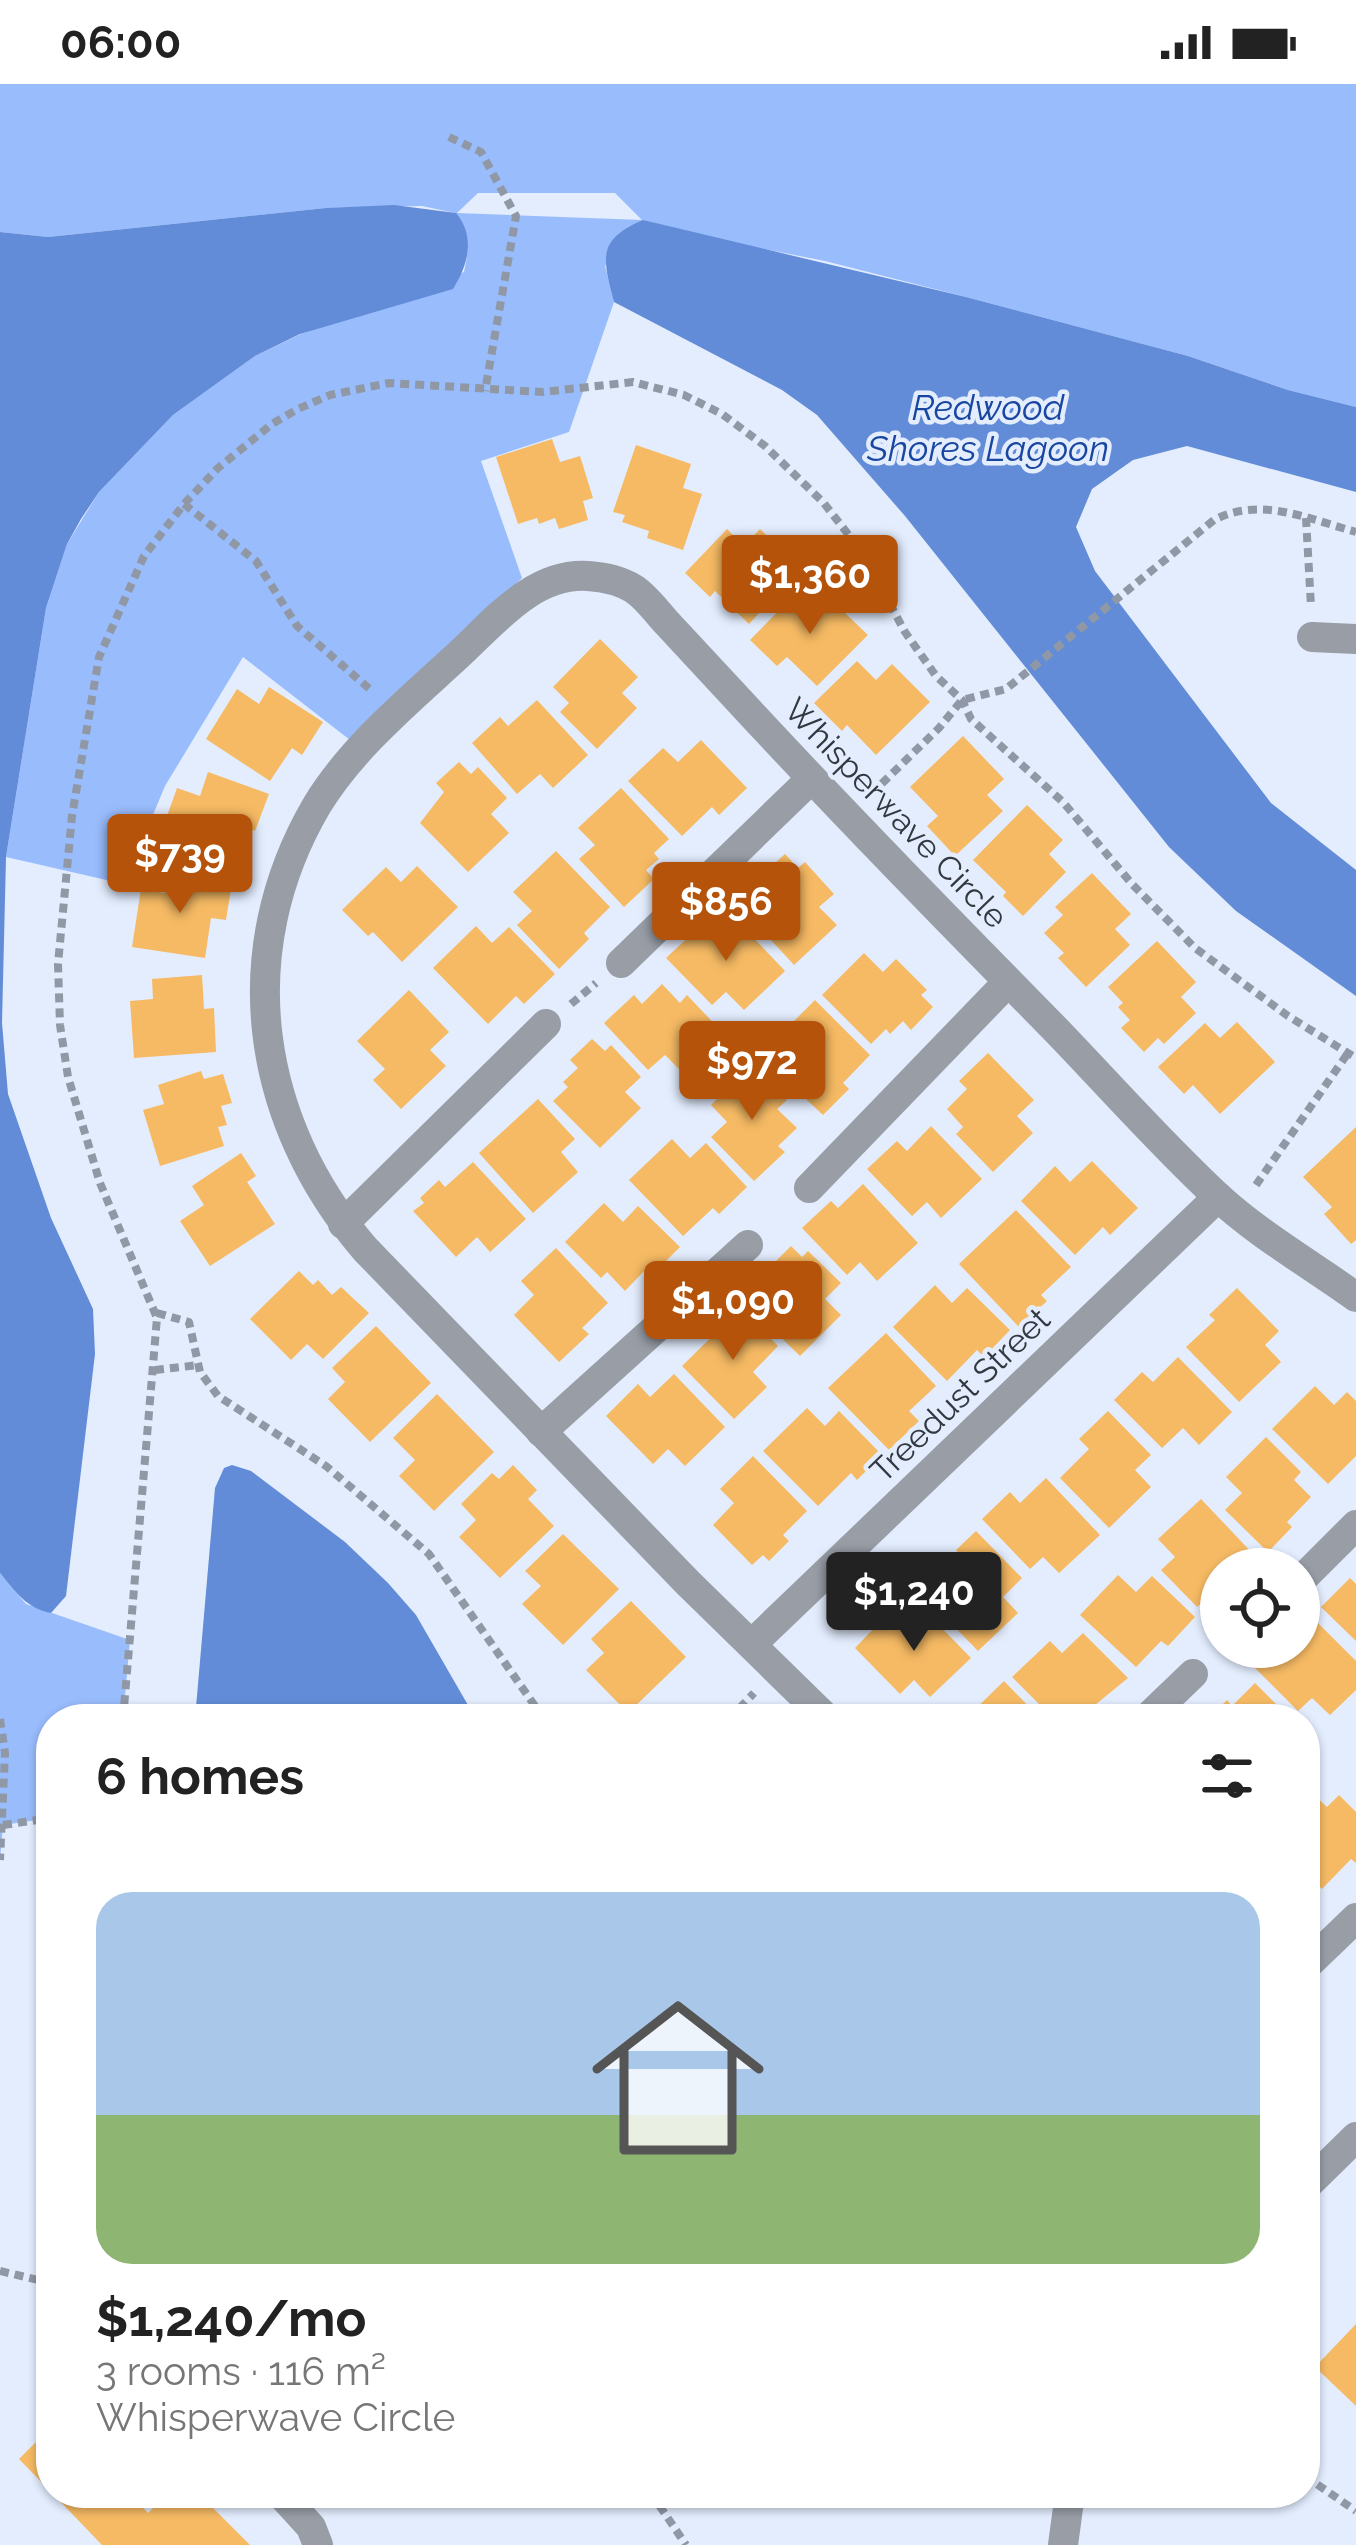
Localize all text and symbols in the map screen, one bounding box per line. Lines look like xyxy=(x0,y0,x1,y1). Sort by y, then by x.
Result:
text: 06:00 xyxy=(60,16,181,69)
water label: Redwood Shores Lagoon xyxy=(866,386,1109,469)
pin: $1,360 xyxy=(712,535,908,637)
text: $1,360 xyxy=(749,551,871,597)
street label: Whisperwave Circle xyxy=(776,690,1016,936)
pin: $739 xyxy=(109,814,251,916)
text: $739 xyxy=(134,830,226,876)
pin: $856 xyxy=(655,862,797,964)
text: $856 xyxy=(679,878,773,924)
pin: $972 xyxy=(681,1021,823,1123)
text: $972 xyxy=(706,1037,798,1083)
pin: $1,090 xyxy=(635,1261,831,1363)
text: $1,090 xyxy=(671,1277,795,1323)
street label: Treedust Street xyxy=(862,1300,1058,1490)
map controls xyxy=(1200,1548,1320,1668)
button: locate xyxy=(1200,1548,1320,1668)
pin: $1,240 xyxy=(816,1552,1012,1654)
text: $1,240 xyxy=(853,1568,975,1614)
icon: filters xyxy=(1194,1743,1260,1809)
text: 6 homes xyxy=(96,1746,304,1806)
icon: home xyxy=(570,1970,786,2186)
text: $1,240/mo xyxy=(96,2288,366,2348)
text: 3 rooms · 116 m² xyxy=(96,2348,386,2394)
text: Whisperwave Circle xyxy=(96,2394,456,2440)

